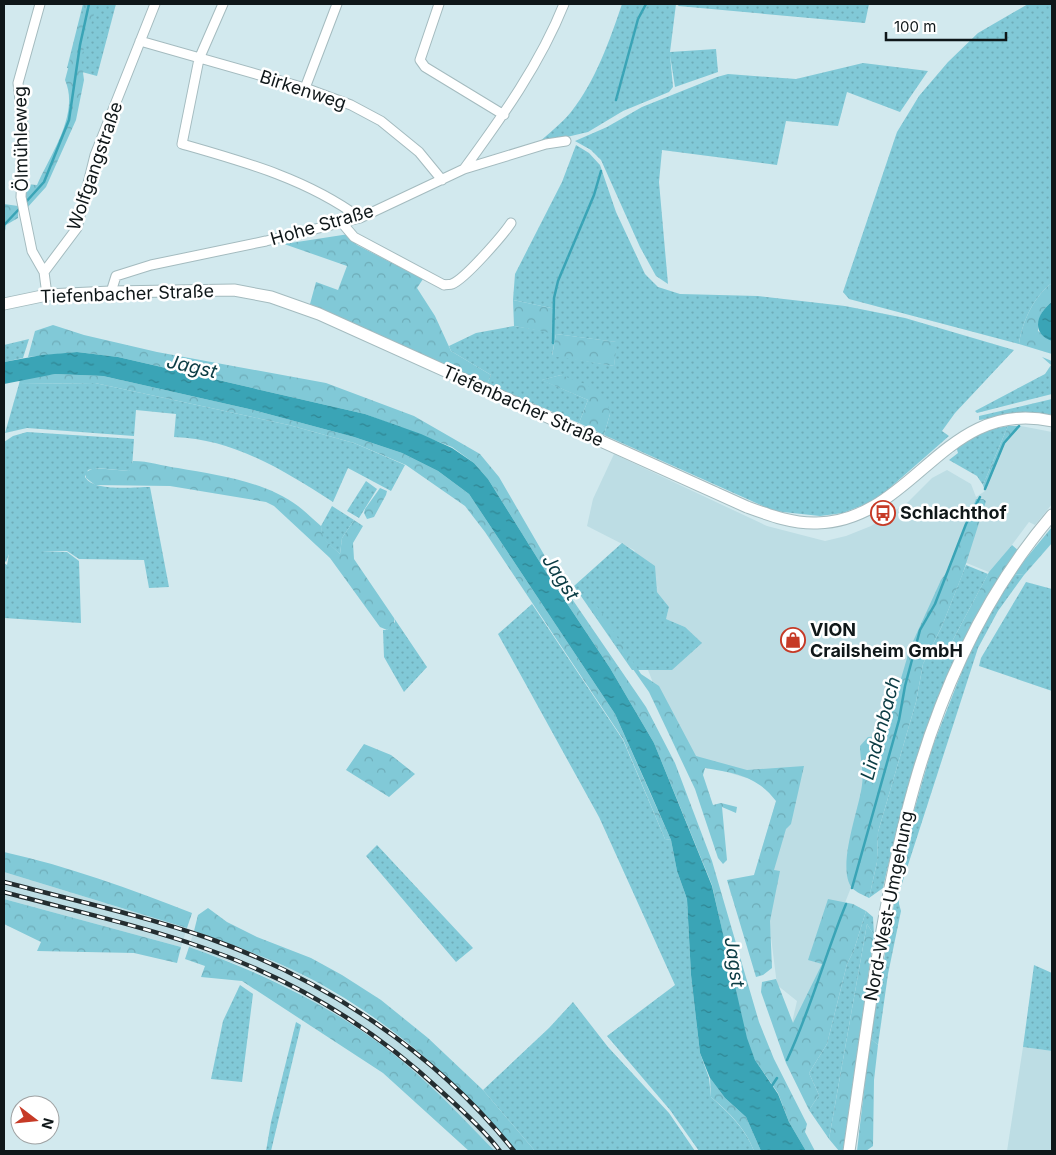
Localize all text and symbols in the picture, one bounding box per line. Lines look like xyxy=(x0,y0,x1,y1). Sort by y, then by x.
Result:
scale bar xyxy=(886,10,1006,42)
text: 100 m xyxy=(894,17,936,36)
street label: Birkenweg xyxy=(257,66,349,113)
street label: Ölmühleweg xyxy=(8,86,32,192)
street label: Wolfgangstraße xyxy=(63,99,126,233)
street label: Hohe Straße xyxy=(268,200,376,249)
street label: Tiefenbacher Straße xyxy=(40,280,214,307)
water label: Jagst xyxy=(165,350,220,384)
street label: Tiefenbacher Straße xyxy=(439,361,607,451)
bus stop icon: Schlachthof xyxy=(870,500,896,526)
place label: Schlachthof xyxy=(900,502,1007,523)
water label: Jagst xyxy=(537,550,584,605)
place label: VION Crailsheim GmbH xyxy=(810,619,963,661)
shop icon: VION Crailsheim GmbH xyxy=(780,627,806,653)
water label: Lindenbach xyxy=(856,674,905,782)
street label: Nord-West-Umgehung xyxy=(860,809,917,1003)
water label: Jagst xyxy=(720,936,750,989)
north arrow xyxy=(10,1095,60,1145)
text: N xyxy=(38,1116,58,1131)

